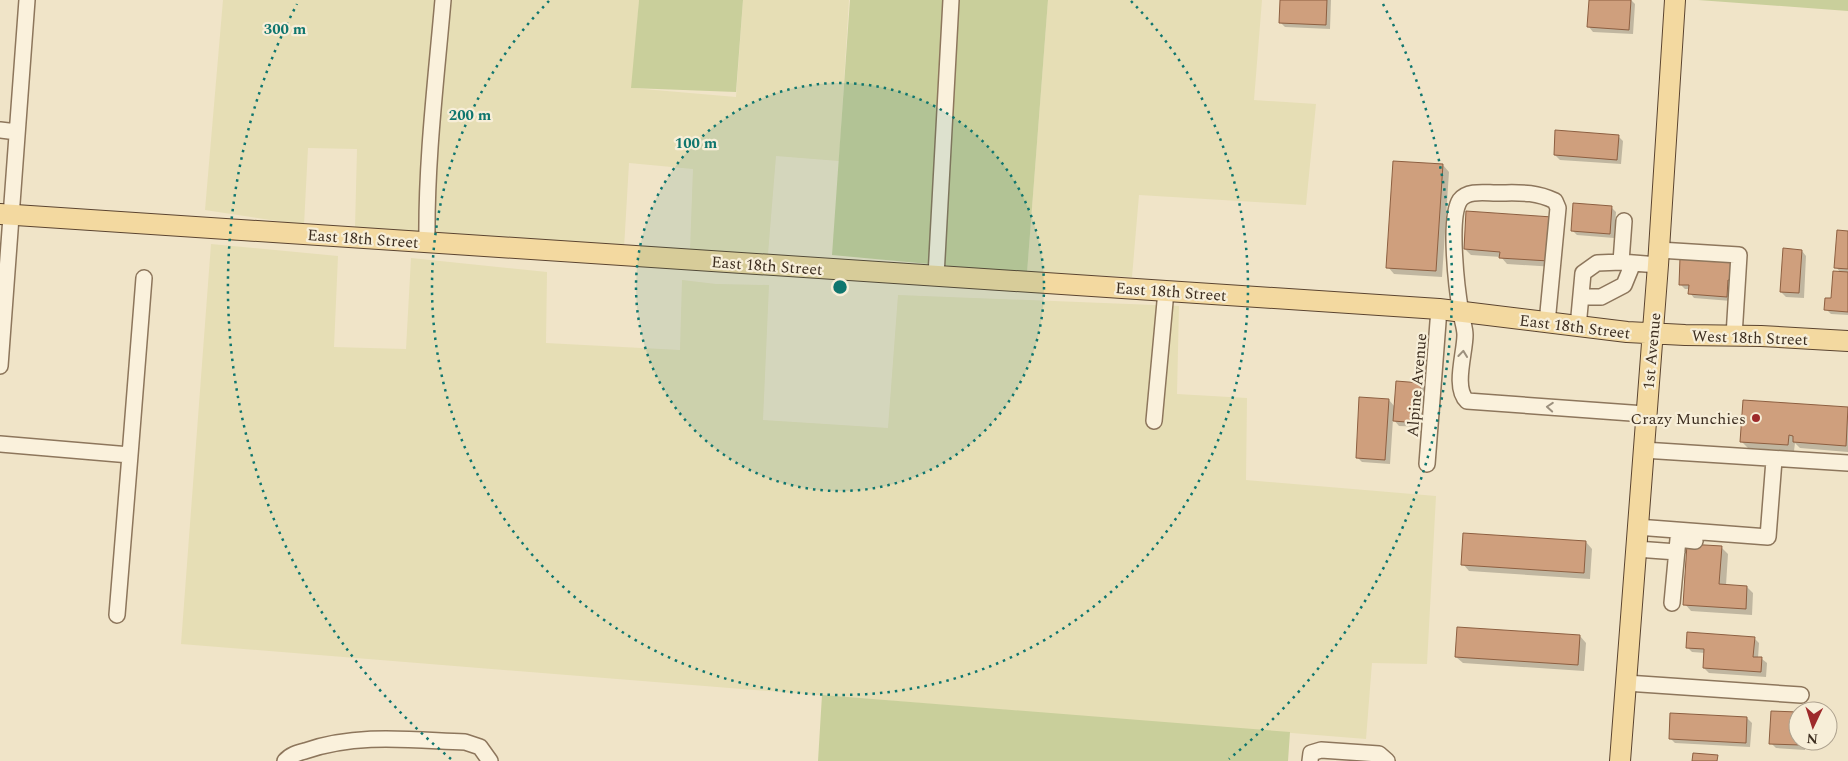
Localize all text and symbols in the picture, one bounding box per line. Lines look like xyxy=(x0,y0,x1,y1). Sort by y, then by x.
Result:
text: 300 m xyxy=(264,18,307,41)
text: 200 m xyxy=(449,104,492,127)
text: 100 m xyxy=(675,132,718,155)
street label: East 18th Street xyxy=(306,223,420,255)
street label: East 18th Street xyxy=(710,250,824,282)
street label: East 18th Street xyxy=(1114,276,1228,308)
centre of rings xyxy=(831,278,849,296)
street label: East 18th Street xyxy=(1518,308,1632,346)
street label: 1st Avenue xyxy=(1637,312,1667,391)
street label: West 18th Street xyxy=(1691,324,1809,352)
street label: Alpine Avenue xyxy=(1400,332,1434,438)
one-way arrow xyxy=(1457,349,1468,357)
one-way arrow xyxy=(1546,402,1554,413)
place label: Crazy Munchies xyxy=(1631,407,1746,431)
marker: Crazy Munchies xyxy=(1750,412,1762,424)
north arrow xyxy=(1788,701,1838,751)
text: N xyxy=(1806,728,1819,749)

